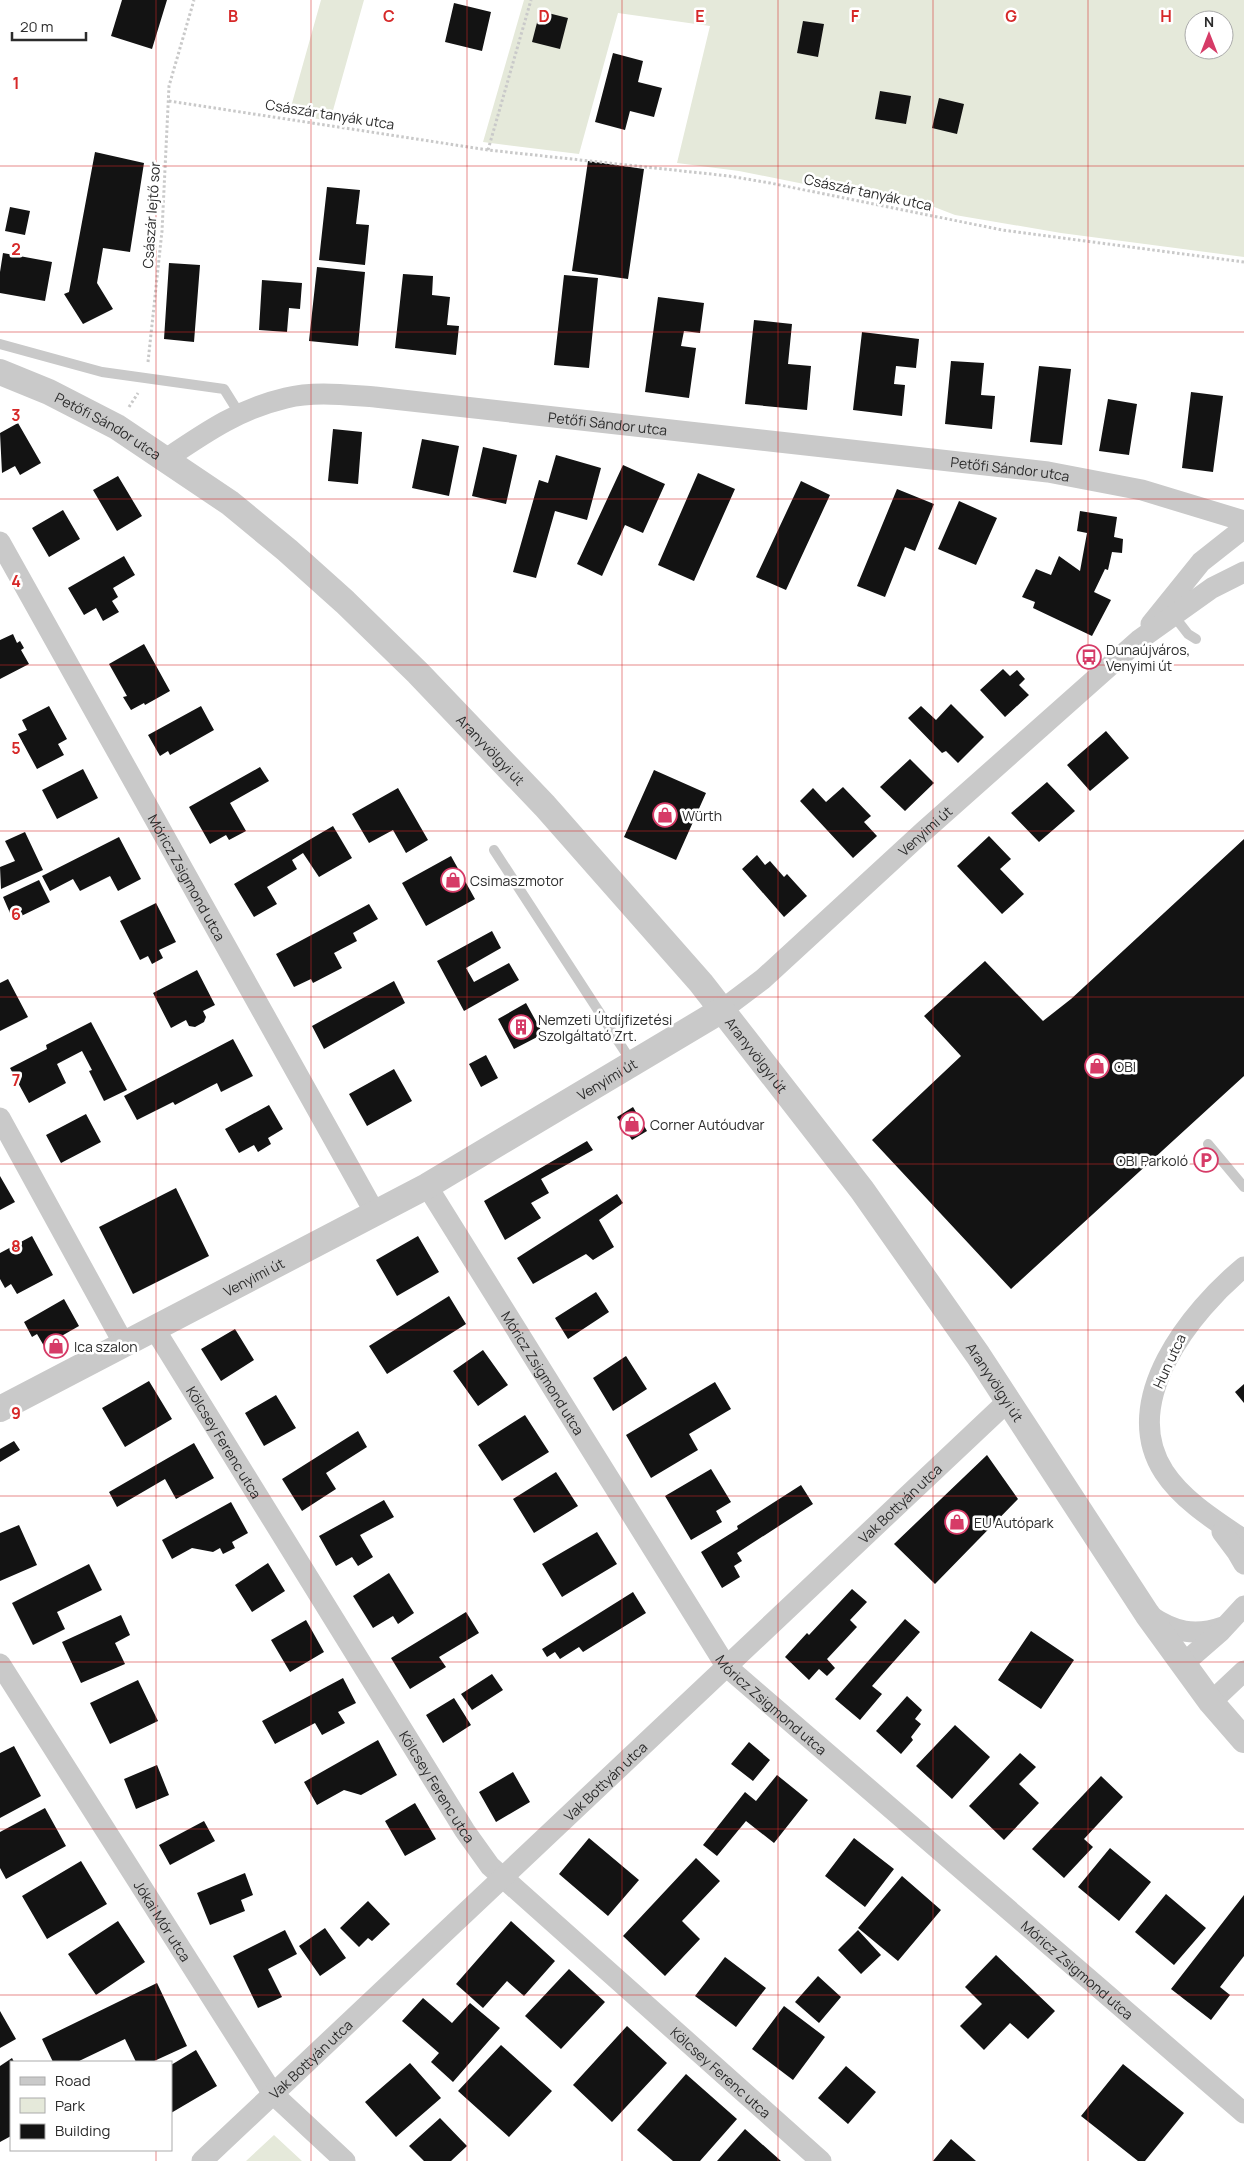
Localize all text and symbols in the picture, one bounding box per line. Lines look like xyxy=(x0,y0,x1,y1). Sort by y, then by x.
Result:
text: B xyxy=(228,5,238,27)
text: C xyxy=(383,5,395,27)
text: D xyxy=(538,5,550,27)
text: E xyxy=(695,5,705,27)
text: F xyxy=(851,5,860,27)
text: G xyxy=(1005,5,1017,27)
text: H xyxy=(1160,5,1172,27)
scale bar xyxy=(12,10,86,42)
north arrow xyxy=(1184,10,1234,60)
text: N xyxy=(1204,12,1214,31)
text: 20 m xyxy=(20,16,53,37)
text: 1 xyxy=(12,72,20,94)
street label: Császár tanyák utca xyxy=(264,94,396,134)
street label: Császár lejtő sor xyxy=(138,161,164,269)
street label: Császár tanyák utca xyxy=(802,169,934,215)
text: 2 xyxy=(11,238,21,260)
street label: Petőfi Sándor utca xyxy=(52,387,165,464)
text: 3 xyxy=(11,404,21,426)
street label: Petőfi Sándor utca xyxy=(547,407,668,439)
street label: Petőfi Sándor utca xyxy=(950,452,1071,485)
text: 4 xyxy=(11,570,21,592)
place label: Dunaújváros, Venyimi út xyxy=(1106,640,1190,675)
bus stop icon: Dunaújváros, Venyimi út xyxy=(1076,644,1102,670)
street label: Aranyvölgyi út xyxy=(453,710,530,789)
text: 5 xyxy=(11,737,21,759)
street label: Venyimi út xyxy=(894,801,956,860)
shop icon: Würth xyxy=(652,802,678,828)
place label: Würth xyxy=(682,806,722,825)
street label: Móricz Zsigmond utca xyxy=(144,810,230,944)
shop icon: Csimaszmotor xyxy=(440,867,466,893)
place label: Csimaszmotor xyxy=(470,871,564,890)
text: 6 xyxy=(11,903,21,925)
place label: Nemzeti Útdíjfizetési Szolgáltató Zrt. xyxy=(538,1010,672,1045)
street label: Aranyvölgyi út xyxy=(721,1013,793,1097)
building icon: Nemzeti Útdíjfizetési Szolgáltató Zrt. xyxy=(508,1014,534,1040)
street label: Venyimi út xyxy=(573,1053,640,1104)
shop icon: OBI xyxy=(1084,1053,1110,1079)
place label: OBI xyxy=(1114,1057,1136,1076)
text: 7 xyxy=(12,1069,20,1091)
shop icon: Corner Autóudvar xyxy=(619,1111,645,1137)
place label: Corner Autóudvar xyxy=(650,1115,765,1134)
parking icon: OBI Parkoló xyxy=(1193,1147,1219,1173)
place label: OBI Parkoló xyxy=(1116,1151,1188,1170)
text: 8 xyxy=(11,1235,21,1257)
street label: Venyimi út xyxy=(220,1253,288,1300)
street label: Móricz Zsigmond utca xyxy=(498,1307,589,1438)
street label: Hun utca xyxy=(1148,1331,1190,1391)
shop icon: Ica szalon xyxy=(43,1333,69,1359)
place label: Ica szalon xyxy=(74,1337,138,1356)
street label: Aranyvölgyi út xyxy=(962,1339,1029,1425)
street label: Kölcsey Ferenc utca xyxy=(183,1382,266,1502)
text: 9 xyxy=(11,1402,21,1424)
street label: Vak Bottyán utca xyxy=(854,1459,945,1547)
shop icon: EU Autópark xyxy=(944,1509,970,1535)
place label: EU Autópark xyxy=(974,1513,1055,1532)
street label: Móricz Zsigmond utca xyxy=(712,1651,831,1759)
street label: Kölcsey Ferenc utca xyxy=(396,1727,480,1846)
street label: Vak Bottyán utca xyxy=(559,1737,651,1825)
street label: Jókai Mór utca xyxy=(130,1876,196,1965)
street label: Móricz Zsigmond utca xyxy=(1017,1916,1138,2023)
street label: Vak Bottyán utca xyxy=(265,2015,356,2103)
street label: Kölcsey Ferenc utca xyxy=(667,2022,775,2122)
legend xyxy=(10,2061,172,2151)
text: Road xyxy=(55,2070,91,2091)
text: Park xyxy=(55,2095,85,2116)
text: Building xyxy=(55,2120,110,2141)

